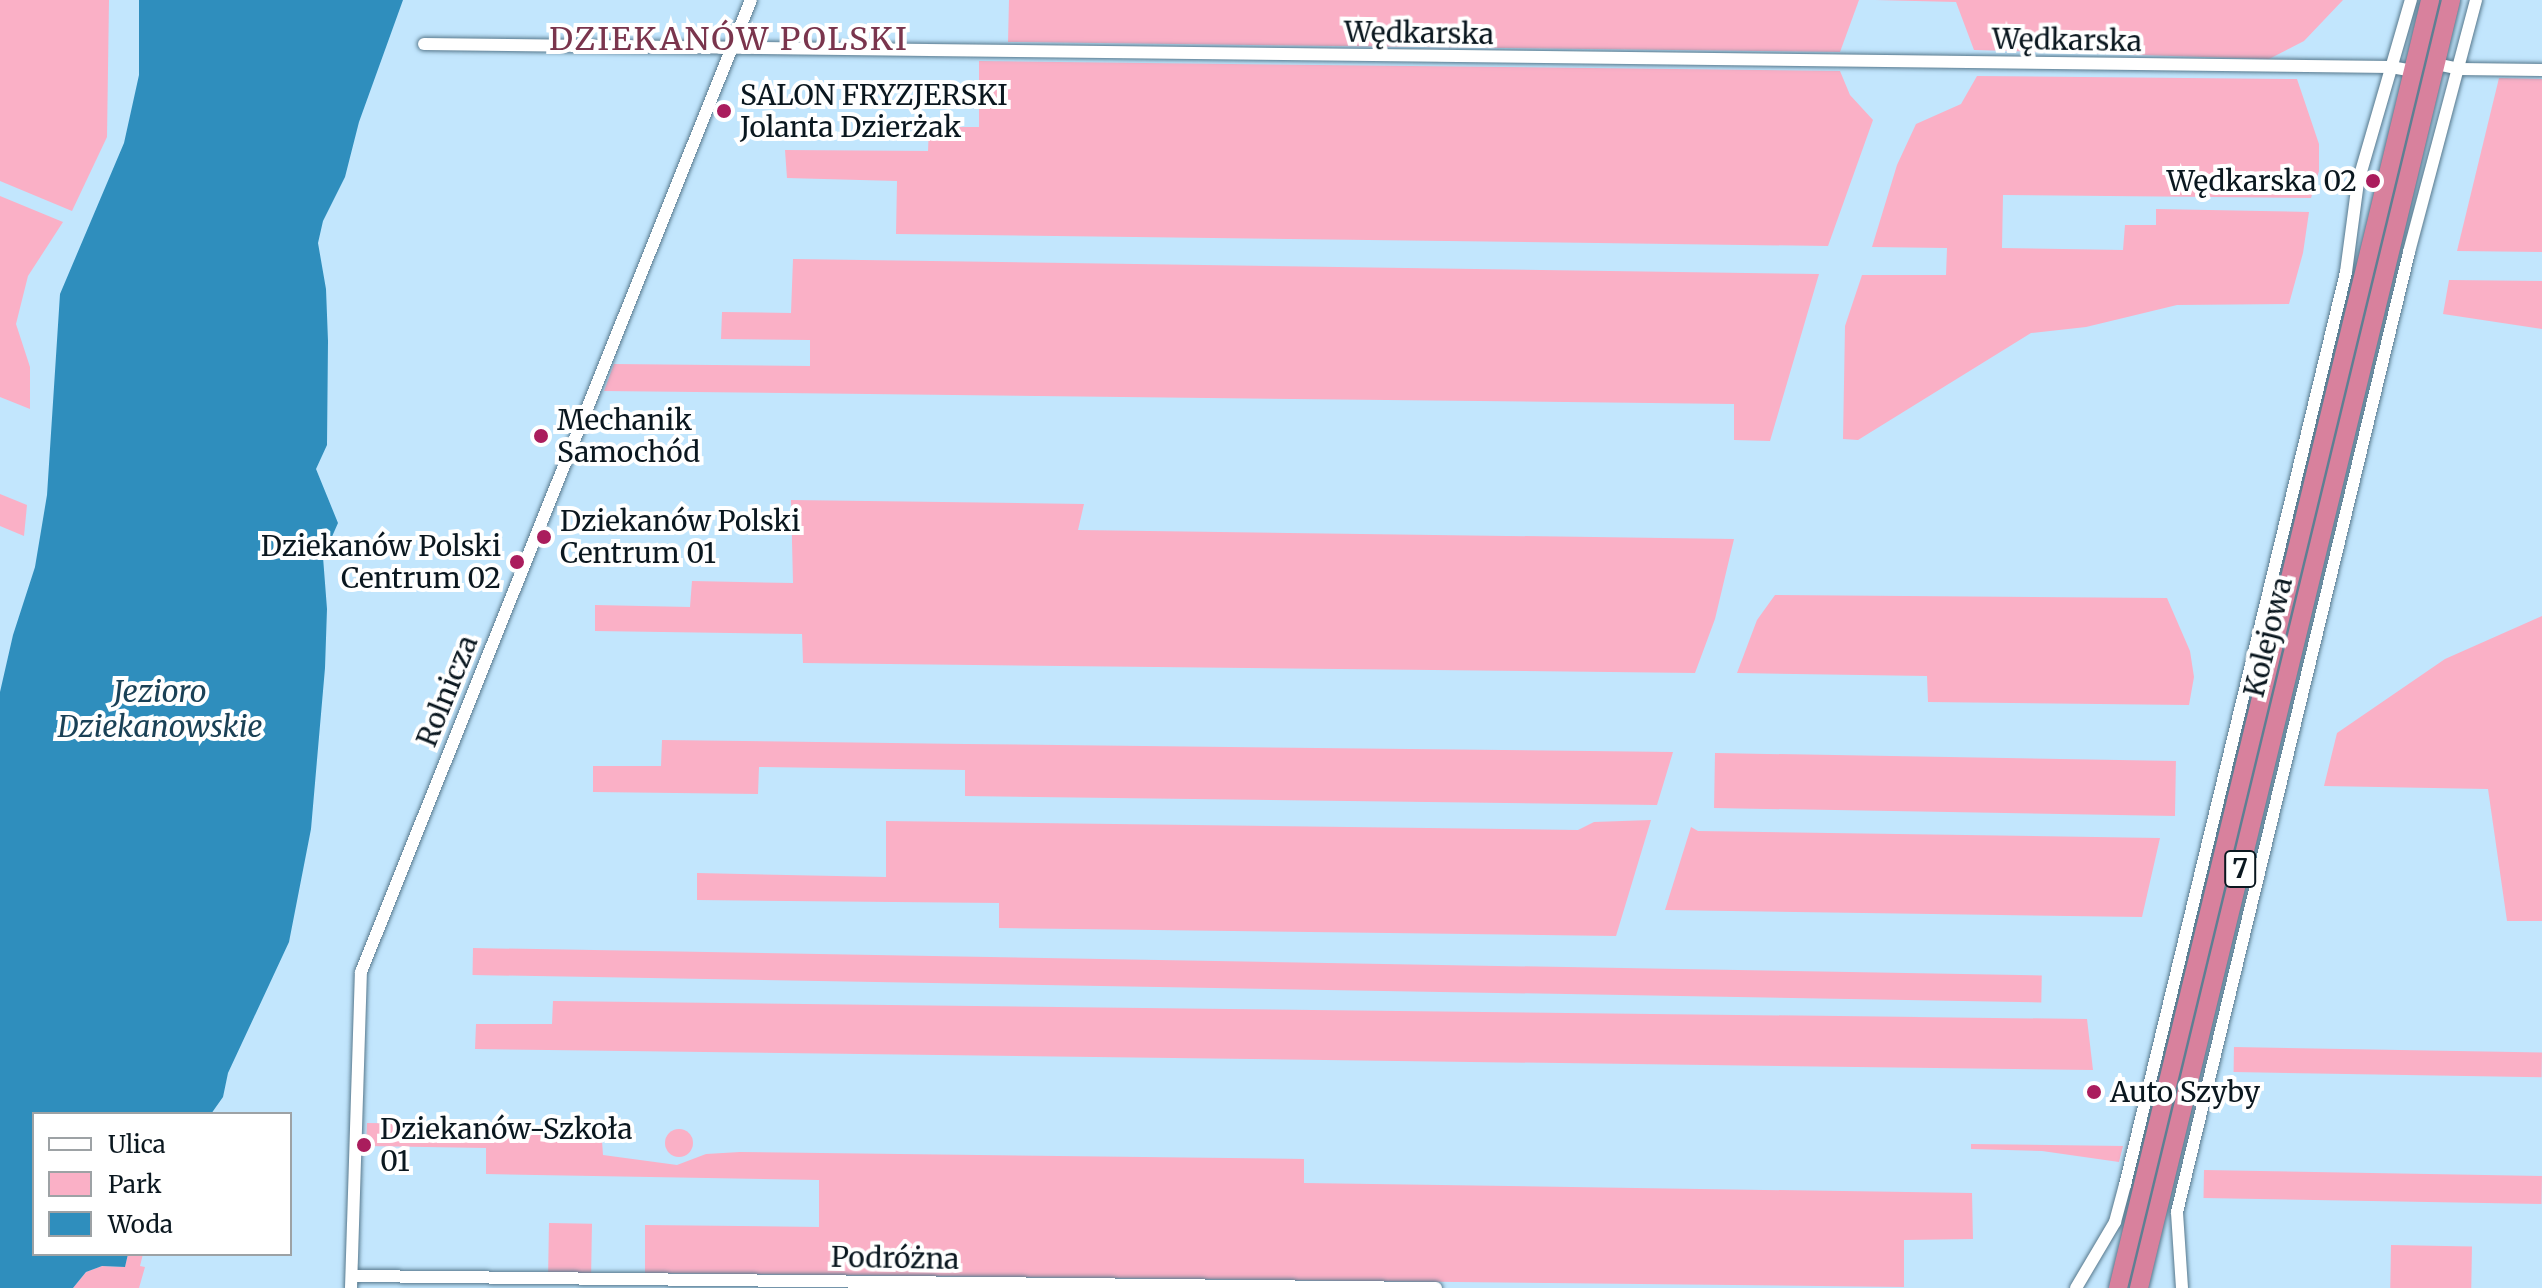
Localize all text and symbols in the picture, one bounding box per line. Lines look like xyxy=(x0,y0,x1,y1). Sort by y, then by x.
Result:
street label: Wędkarska xyxy=(1344,15,1494,51)
district label: DZIEKANÓW POLSKI xyxy=(549,20,909,58)
street label: Wędkarska xyxy=(1992,22,2142,58)
place label: SALON FRYZJERSKI Jolanta Dzierżak xyxy=(740,78,1008,144)
marker: SALON FRYZJERSKI Jolanta Dzierżak xyxy=(715,102,733,120)
place label: Wędkarska 02 xyxy=(2167,164,2357,198)
marker: Wędkarska 02 xyxy=(2364,172,2382,190)
place label: Mechanik Samochód xyxy=(557,403,700,469)
marker: Mechanik Samochód xyxy=(532,427,550,445)
place label: Dziekanów Polski Centrum 01 xyxy=(560,504,800,570)
marker: Dziekanów Polski Centrum 01 xyxy=(535,528,553,546)
place label: Dziekanów Polski Centrum 02 xyxy=(261,529,501,595)
marker: Dziekanów Polski Centrum 02 xyxy=(508,553,526,571)
street label: Kolejowa xyxy=(2237,574,2299,700)
street label: Rolnicza xyxy=(410,631,484,751)
water label: Jezioro Dziekanowskie xyxy=(57,673,263,744)
road number: 7 xyxy=(2224,847,2256,891)
place label: Auto Szyby xyxy=(2110,1075,2260,1109)
marker: Auto Szyby xyxy=(2085,1083,2103,1101)
legend xyxy=(32,1112,292,1256)
place label: Dziekanów-Szkoła 01 xyxy=(380,1112,633,1178)
text: Ulica xyxy=(108,1129,166,1160)
marker: Dziekanów-Szkoła 01 xyxy=(355,1136,373,1154)
text: Park xyxy=(108,1169,161,1200)
text: Woda xyxy=(108,1209,173,1240)
street label: Podróżna xyxy=(831,1240,959,1276)

